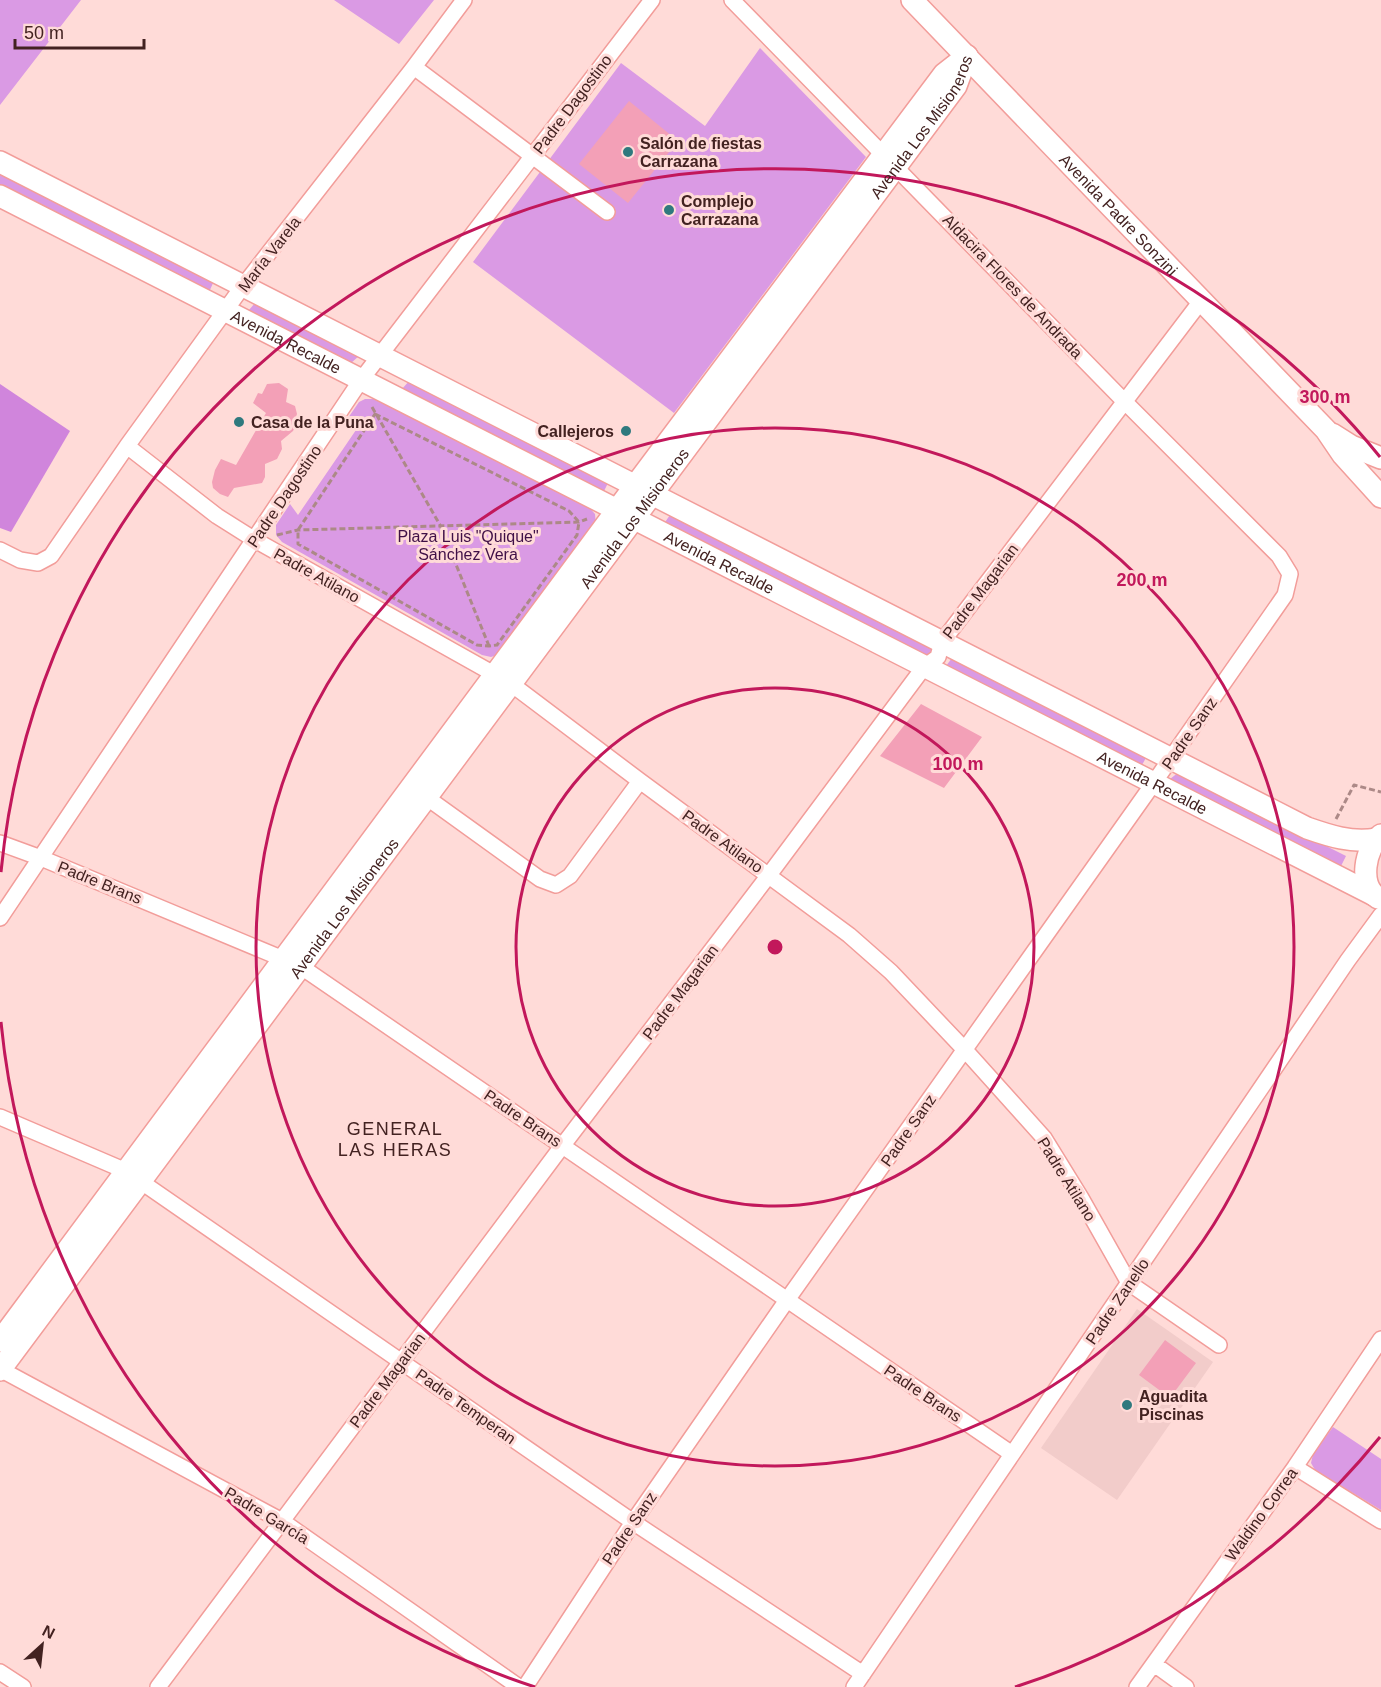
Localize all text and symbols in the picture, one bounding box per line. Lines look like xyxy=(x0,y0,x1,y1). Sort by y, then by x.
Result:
scale bar xyxy=(15,12,144,50)
text: 50 m xyxy=(24,23,64,43)
street label: Padre Dagostino xyxy=(530,52,615,157)
street label: Avenida Los Misioneros xyxy=(867,53,975,202)
place label: Salón de fiestas Carrazana xyxy=(640,135,762,170)
marker: Salón de fiestas Carrazana xyxy=(621,145,635,159)
street label: Avenida Padre Sonzini xyxy=(1056,151,1181,279)
place label: Complejo Carrazana xyxy=(681,193,758,228)
marker: Complejo Carrazana xyxy=(662,203,676,217)
street label: Aldacira Flores de Andrada xyxy=(939,211,1086,362)
street label: María Varela xyxy=(235,213,304,295)
street label: Avenida Recalde xyxy=(228,307,344,377)
text: 300 m xyxy=(1299,387,1351,407)
place label: Casa de la Puna xyxy=(251,414,374,431)
marker: Casa de la Puna xyxy=(232,415,246,429)
place label: Callejeros xyxy=(538,423,614,440)
marker: Callejeros xyxy=(619,424,633,438)
street label: Padre Dagostino xyxy=(244,442,325,550)
street label: Avenida Los Misioneros xyxy=(577,445,692,592)
street label: Avenida Recalde xyxy=(661,527,777,597)
park label: Plaza Luis "Quique" Sánchez Vera xyxy=(397,528,539,563)
street label: Padre Magarian xyxy=(939,541,1021,642)
street label: Padre Atilano xyxy=(271,545,363,606)
text: 200 m xyxy=(1116,570,1168,590)
street label: Padre Sanz xyxy=(1158,694,1220,772)
street label: Avenida Recalde xyxy=(1095,748,1210,818)
text: 100 m xyxy=(932,754,984,774)
street label: Padre Atilano xyxy=(679,807,766,876)
street label: Avenida Los Misioneros xyxy=(287,835,402,981)
street label: Padre Brans xyxy=(55,858,144,907)
centre of rings xyxy=(765,937,785,957)
street label: Padre Magarian xyxy=(639,942,721,1043)
street label: Padre Brans xyxy=(481,1087,564,1150)
street label: Padre Sanz xyxy=(877,1091,939,1169)
district label: GENERAL LAS HERAS xyxy=(338,1119,452,1160)
street label: Padre Atilano xyxy=(1034,1134,1099,1224)
street label: Padre Zanello xyxy=(1083,1255,1152,1347)
street label: Padre Magarian xyxy=(346,1330,428,1431)
street label: Padre Brans xyxy=(881,1362,964,1425)
street label: Padre Temperan xyxy=(413,1366,519,1447)
place label: Aguadita Piscinas xyxy=(1139,1388,1208,1423)
marker: Aguadita Piscinas xyxy=(1120,1398,1134,1412)
street label: Waldino Correa xyxy=(1222,1464,1301,1564)
street label: Padre García xyxy=(222,1484,312,1547)
street label: Padre Sanz xyxy=(599,1489,660,1568)
north arrow xyxy=(12,1615,72,1675)
text: N xyxy=(40,1622,58,1642)

